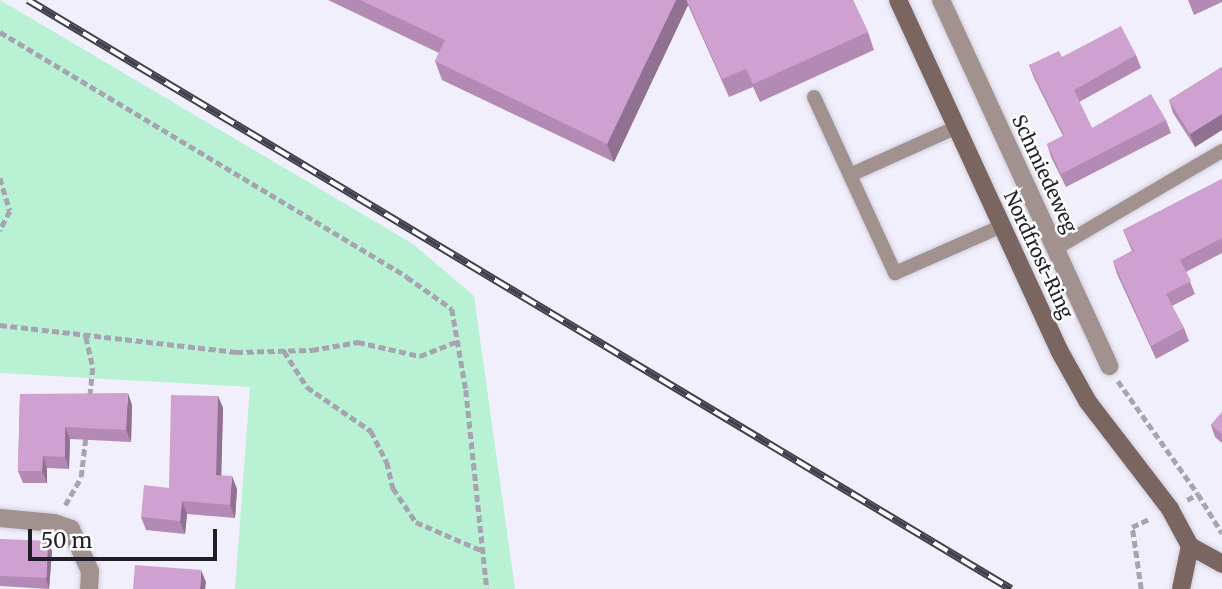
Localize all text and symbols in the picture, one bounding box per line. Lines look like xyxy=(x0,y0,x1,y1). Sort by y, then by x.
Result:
street label: Schmiedeweg xyxy=(1007,111,1081,237)
street label: Nordfrost-Ring xyxy=(998,187,1078,323)
scale bar xyxy=(32,516,220,560)
text: 50 m xyxy=(41,527,92,554)

